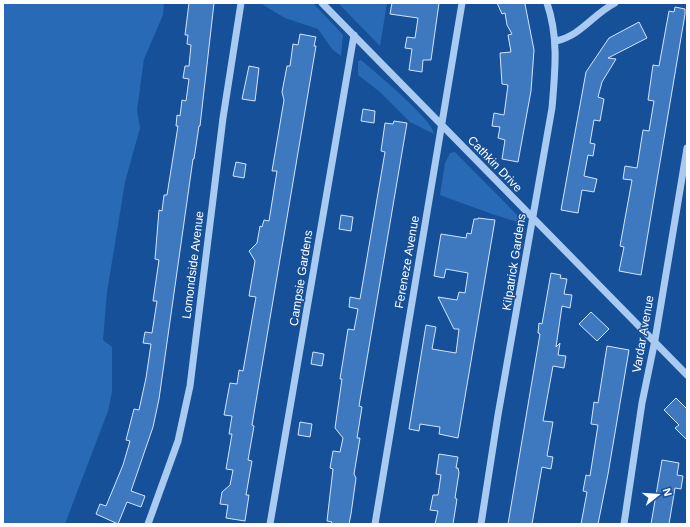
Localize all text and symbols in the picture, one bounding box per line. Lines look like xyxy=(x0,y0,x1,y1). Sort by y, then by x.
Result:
street label: Cathkin Drive xyxy=(465,133,525,195)
street label: Lomondside Avenue xyxy=(179,210,207,320)
street label: Kilpatrick Gardens xyxy=(499,212,529,312)
street label: Fereneze Avenue xyxy=(392,214,422,309)
street label: Campsie Gardens xyxy=(287,229,315,327)
street label: Vardar Avenue xyxy=(629,294,657,374)
north arrow xyxy=(638,475,678,515)
text: N xyxy=(661,487,674,498)

